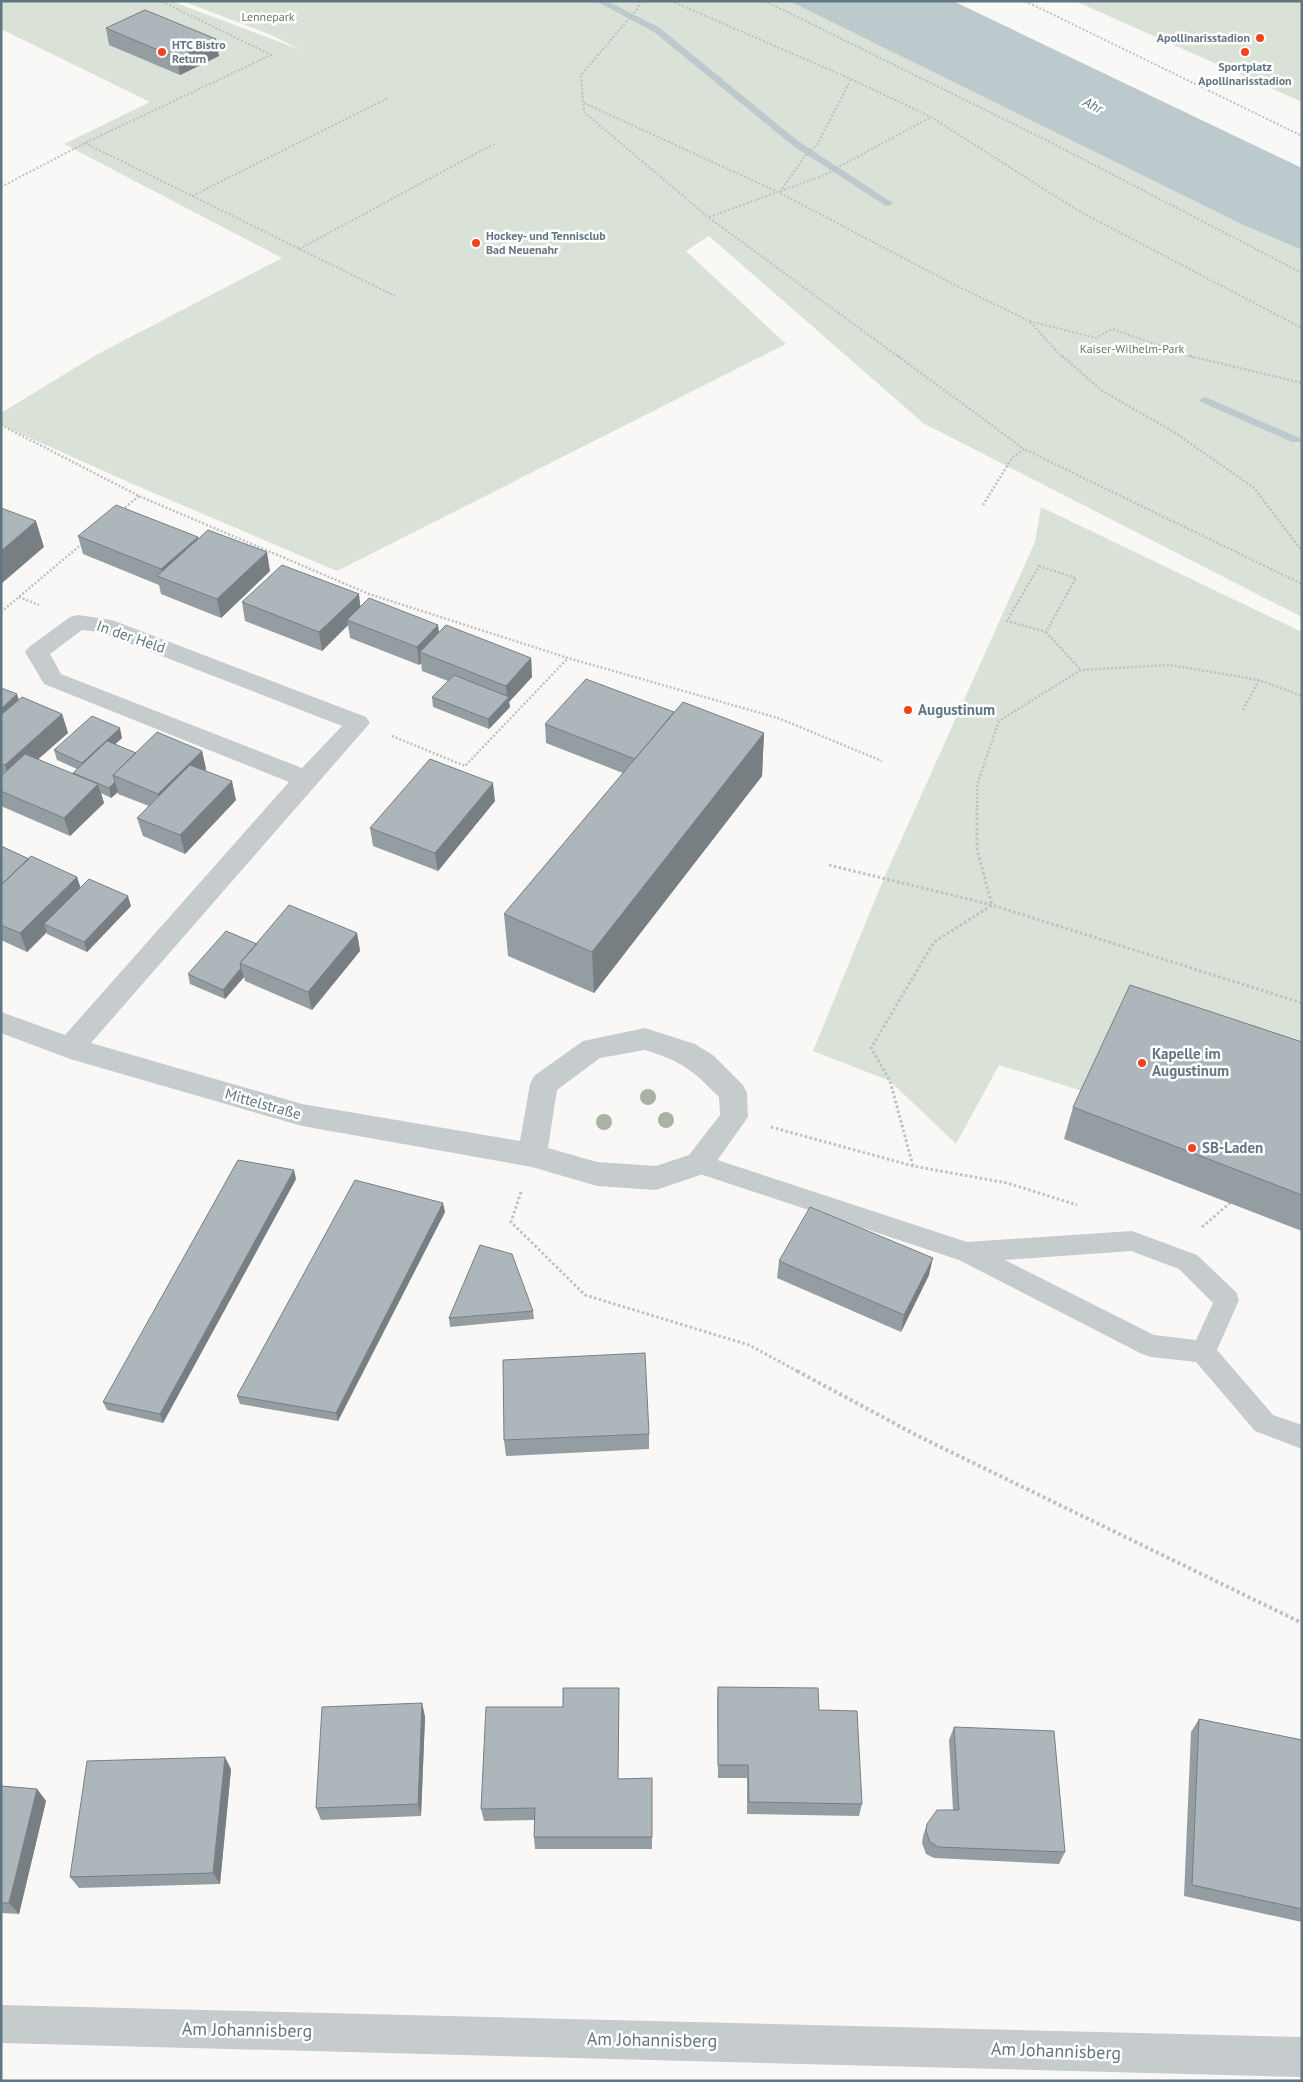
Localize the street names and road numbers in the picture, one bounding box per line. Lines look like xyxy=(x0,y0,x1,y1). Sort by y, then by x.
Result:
street label: In der Held xyxy=(94,616,168,657)
street label: Mittelstraße xyxy=(223,1084,303,1123)
street label: Am Johannisberg xyxy=(182,2017,312,2042)
street label: Am Johannisberg xyxy=(587,2027,717,2052)
street label: Am Johannisberg xyxy=(990,2037,1122,2064)

